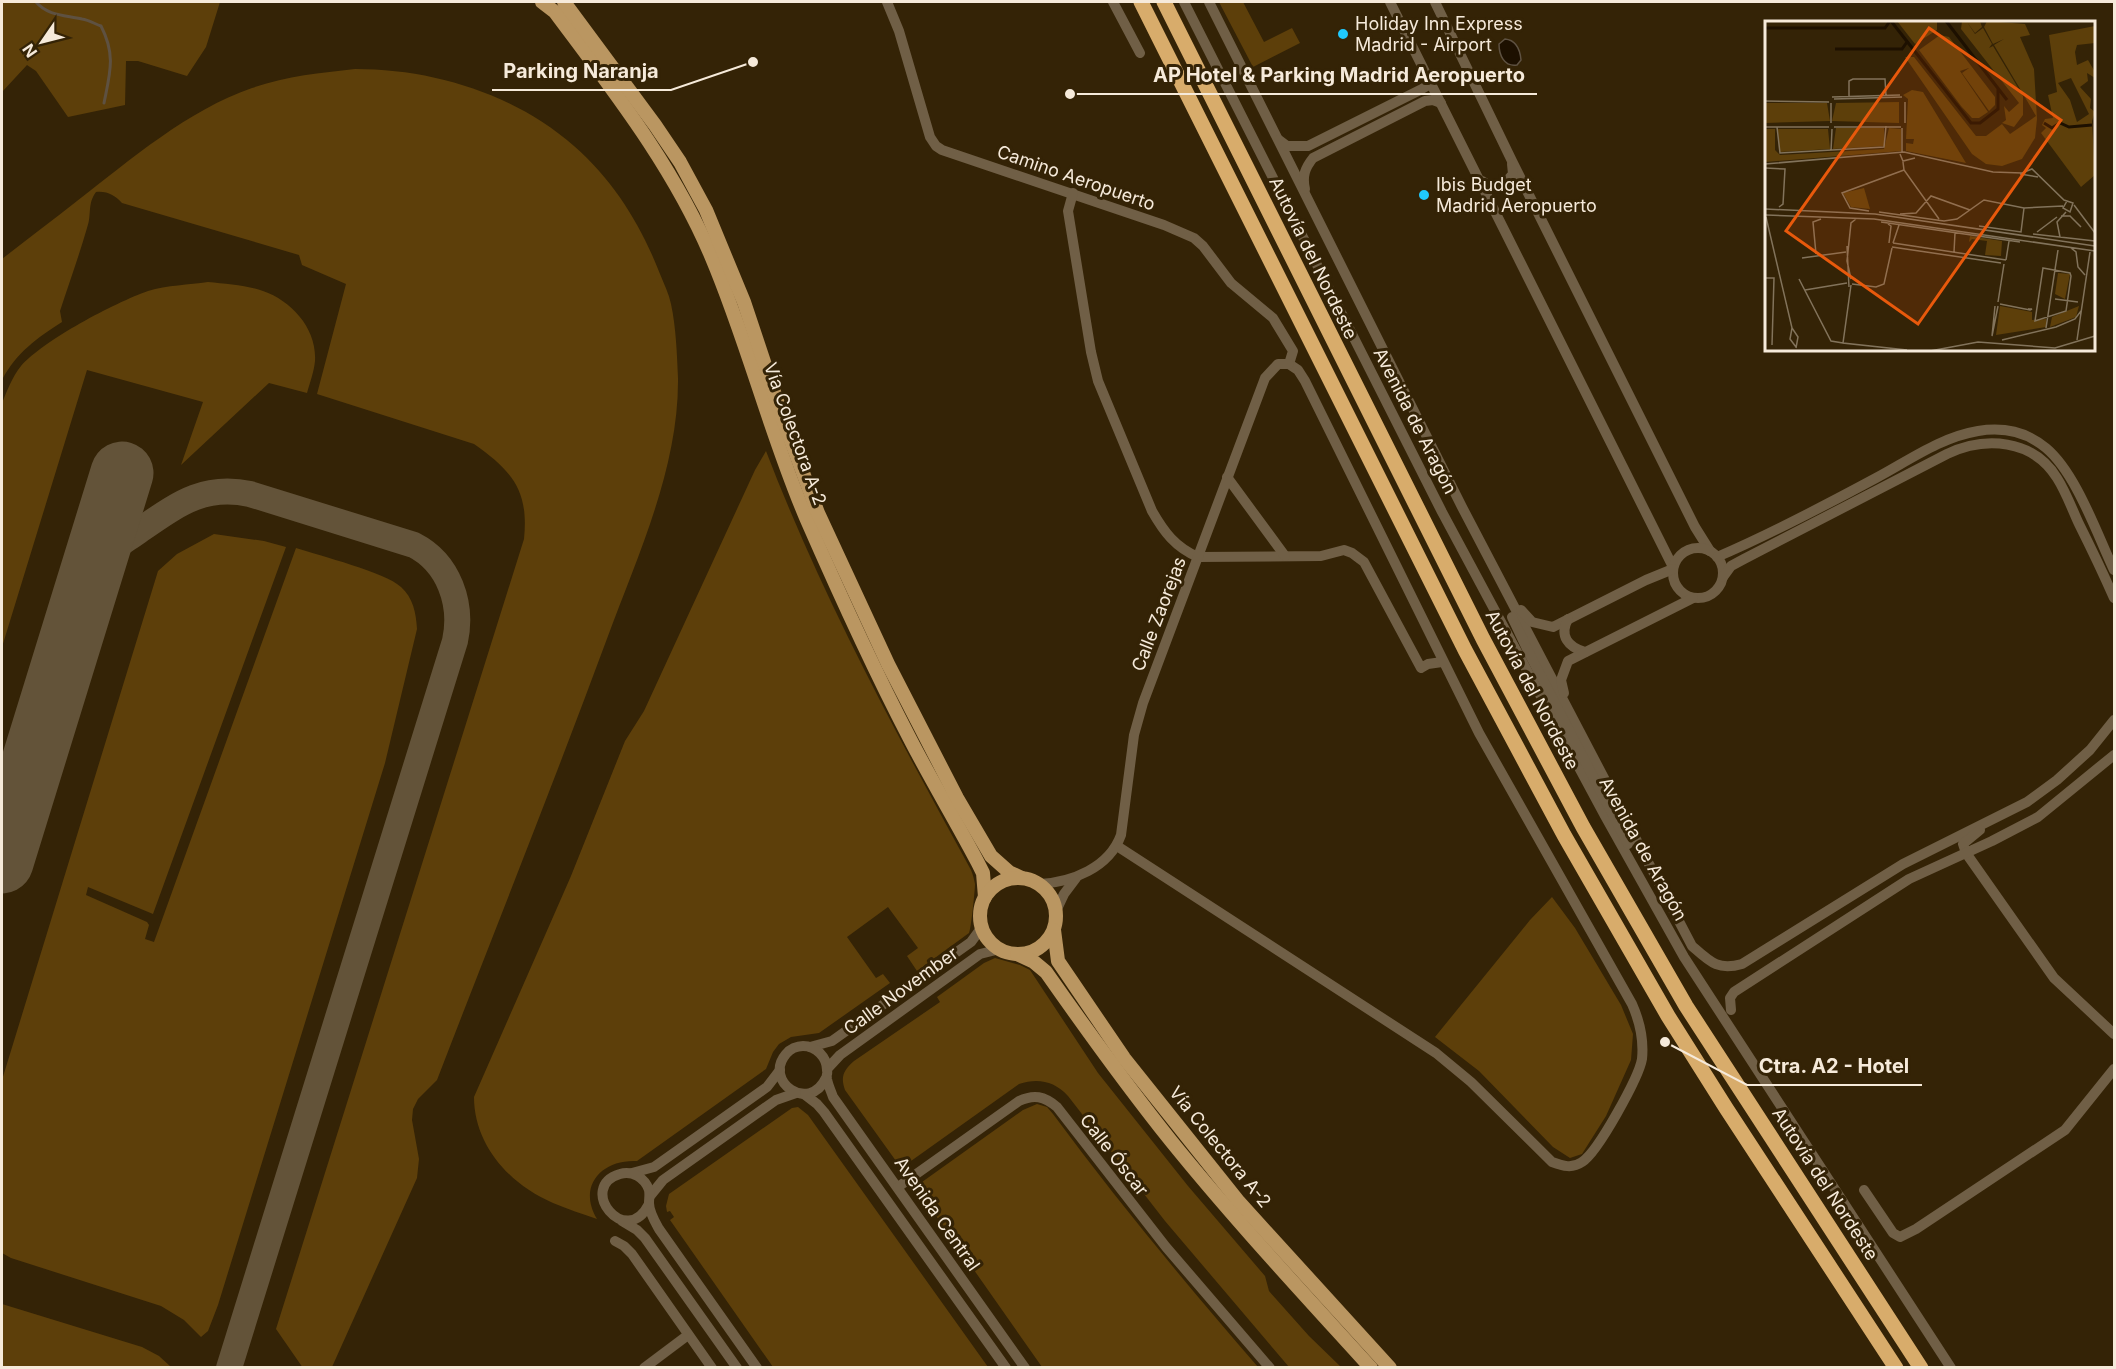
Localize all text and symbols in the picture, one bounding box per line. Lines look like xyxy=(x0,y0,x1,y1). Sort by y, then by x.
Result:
north arrow xyxy=(12,12,72,72)
place label: Holiday Inn Express Madrid - Airport xyxy=(1355,13,1523,55)
inset map xyxy=(1765,21,2095,351)
marker: Holiday Inn Express Madrid - Airport xyxy=(1336,27,1350,41)
text: N xyxy=(18,40,41,61)
callout: Parking Naranja xyxy=(492,52,671,90)
callout: AP Hotel & Parking Madrid Aeropuerto xyxy=(1141,56,1537,94)
text: Parking Naranja xyxy=(503,59,659,83)
text: AP Hotel & Parking Madrid Aeropuerto xyxy=(1153,63,1525,87)
street label: Camino Aeropuerto xyxy=(994,141,1158,214)
street label: Autovía del Nordeste xyxy=(1265,173,1362,342)
place label: Ibis Budget Madrid Aeropuerto xyxy=(1436,174,1597,216)
marker: Ibis Budget Madrid Aeropuerto xyxy=(1417,188,1431,202)
street label: Avenida de Aragón xyxy=(1370,344,1461,497)
street label: Vía Colectora A-2 xyxy=(760,360,831,508)
street label: Calle Zaorejas xyxy=(1127,554,1190,674)
street label: Autovía del Nordeste xyxy=(1481,606,1583,773)
street label: Avenida de Aragón xyxy=(1595,773,1692,924)
street label: Calle November xyxy=(840,942,962,1039)
callout: Ctra. A2 - Hotel xyxy=(1747,1047,1922,1085)
text: Ctra. A2 - Hotel xyxy=(1759,1054,1909,1078)
street label: Vía Colectora A-2 xyxy=(1165,1082,1276,1212)
street label: Autovía del Nordeste xyxy=(1768,1103,1883,1264)
street label: Calle Óscar xyxy=(1076,1109,1154,1200)
street label: Avenida Central xyxy=(890,1153,984,1275)

